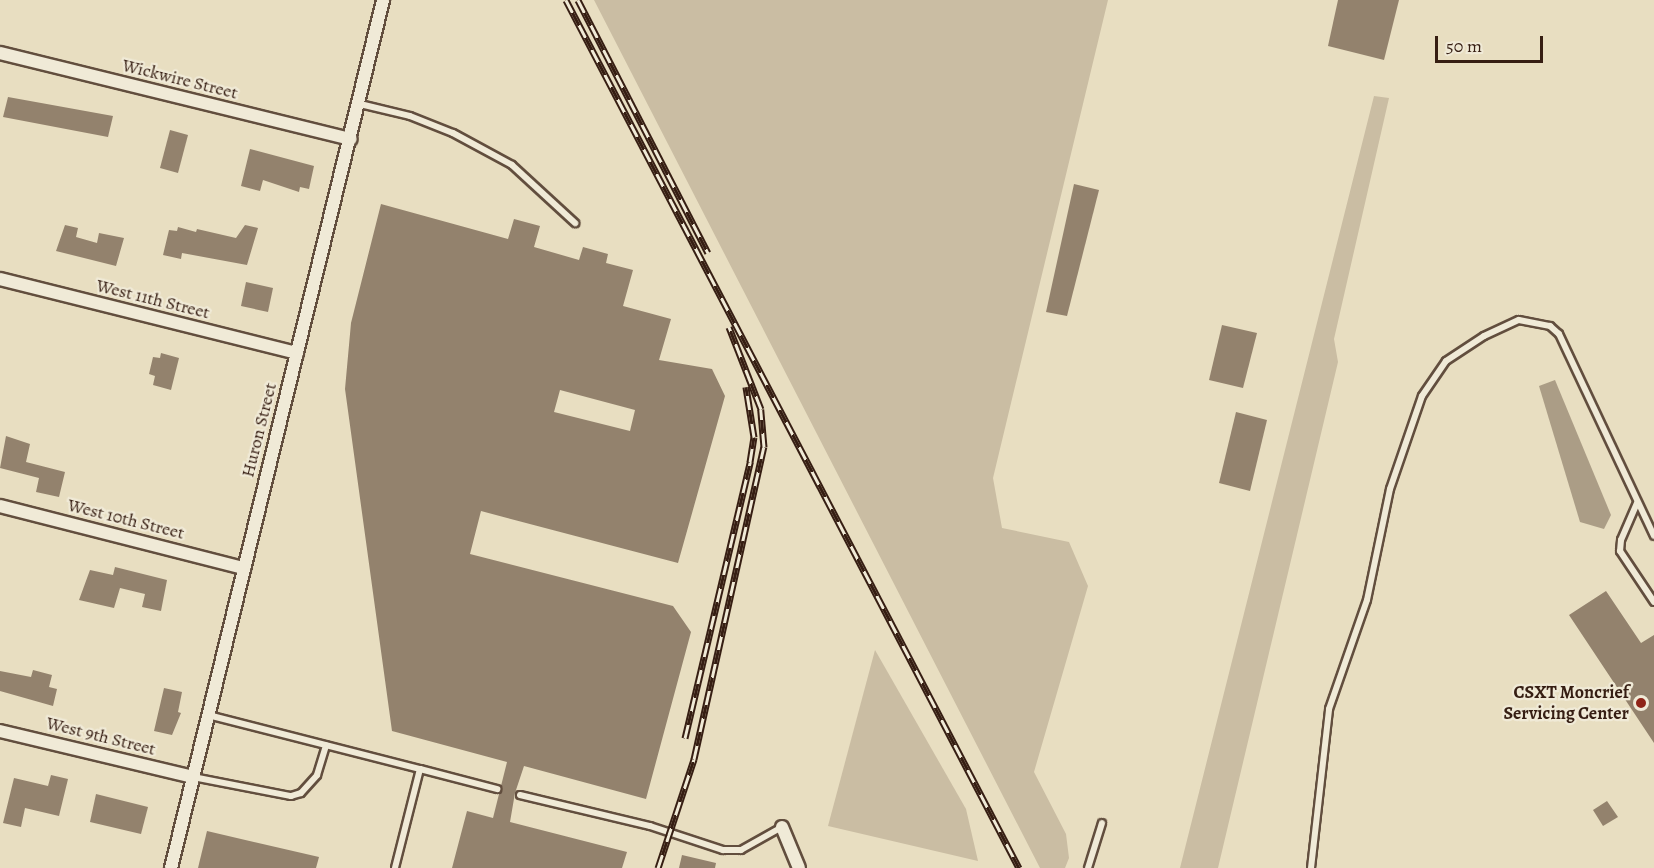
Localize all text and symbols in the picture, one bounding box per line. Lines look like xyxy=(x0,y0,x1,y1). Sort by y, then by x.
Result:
scale bar xyxy=(1438,24,1546,62)
text: 50 m xyxy=(1446,34,1482,58)
street label: Wickwire Street xyxy=(120,54,240,104)
street label: West 11th Street xyxy=(94,274,212,324)
street label: Huron Street xyxy=(237,380,281,480)
street label: West 10th Street xyxy=(65,494,187,544)
place label: CSXT Moncrief Servicing Center xyxy=(1504,682,1629,724)
marker: CSXT Moncrief Servicing Center xyxy=(1634,696,1648,710)
street label: West 9th Street xyxy=(44,712,158,760)

